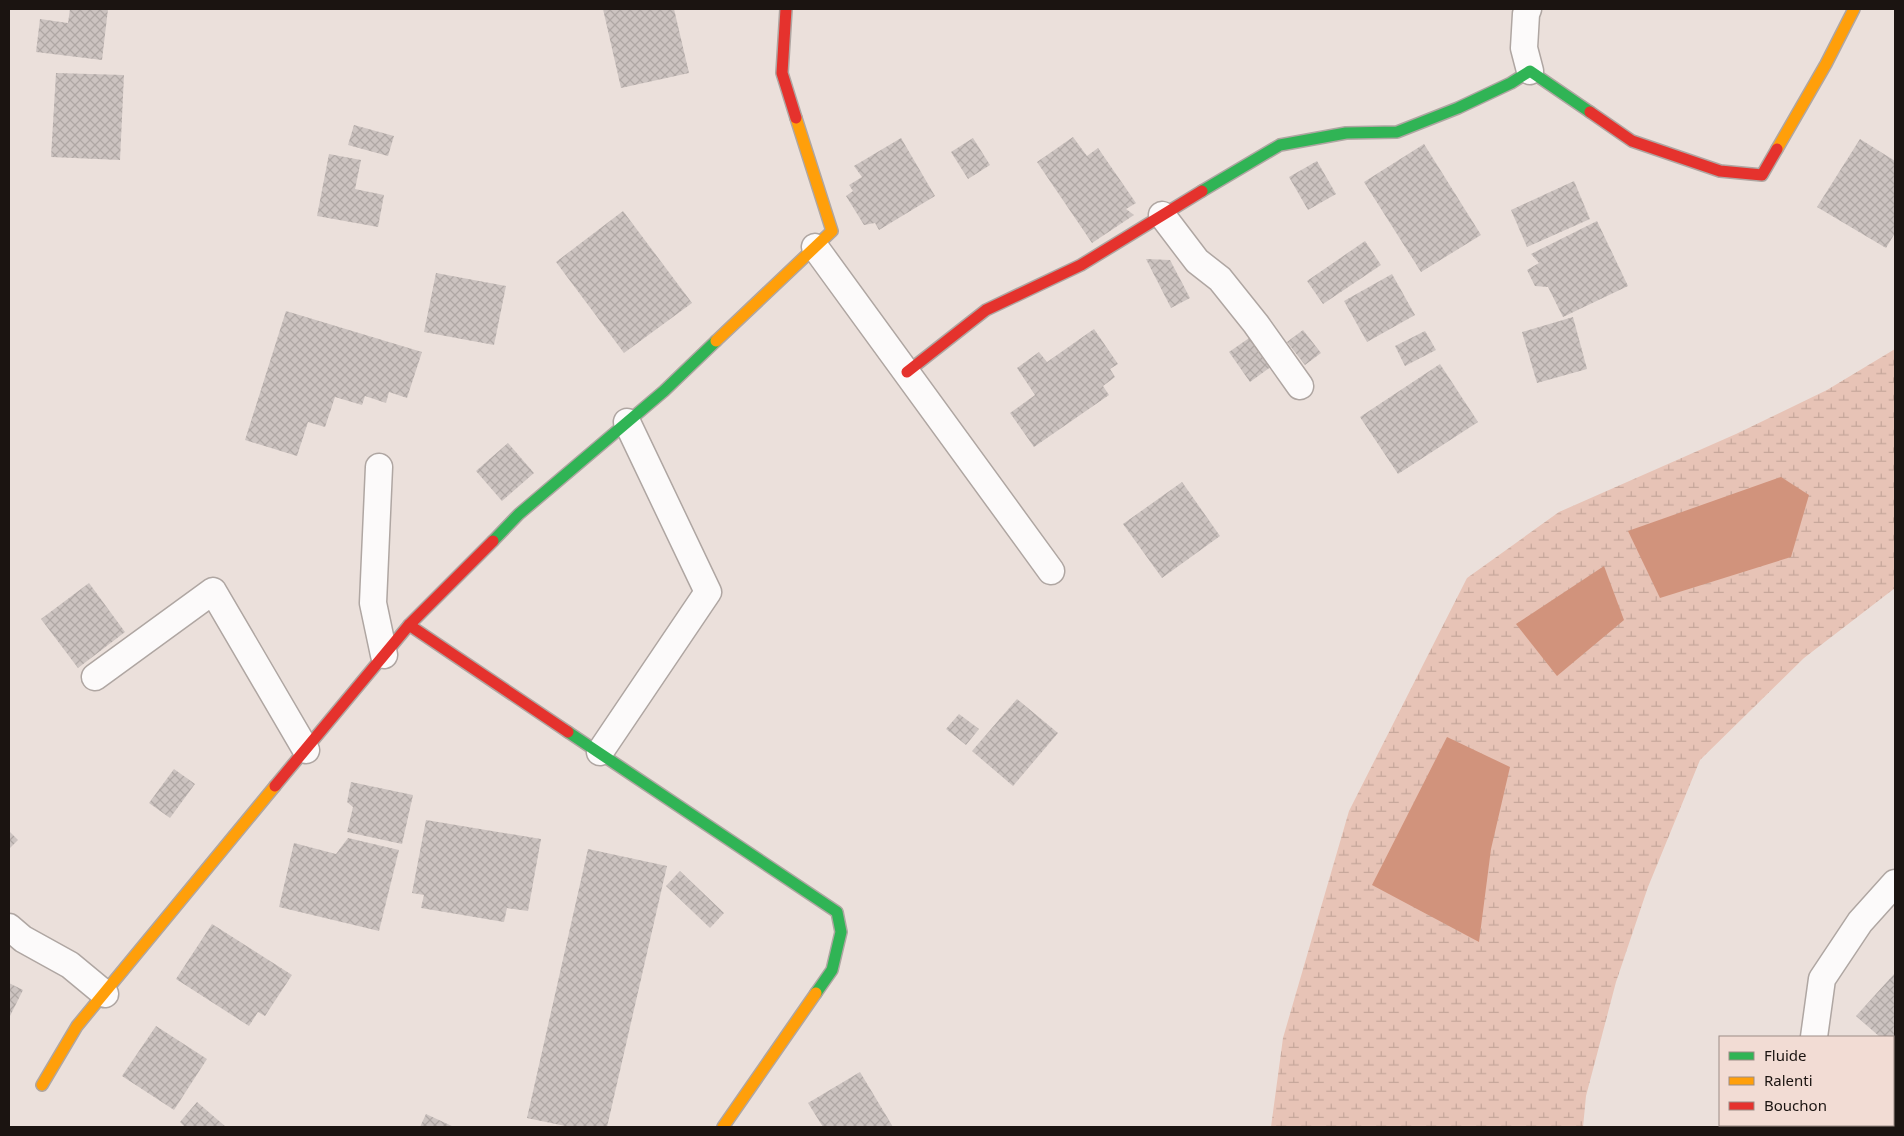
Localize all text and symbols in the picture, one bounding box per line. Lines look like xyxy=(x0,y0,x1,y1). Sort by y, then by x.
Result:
legend xyxy=(1719,1036,1894,1126)
text: Fluide xyxy=(1764,1045,1806,1065)
text: Ralenti xyxy=(1764,1070,1813,1090)
text: Bouchon xyxy=(1764,1095,1827,1115)

